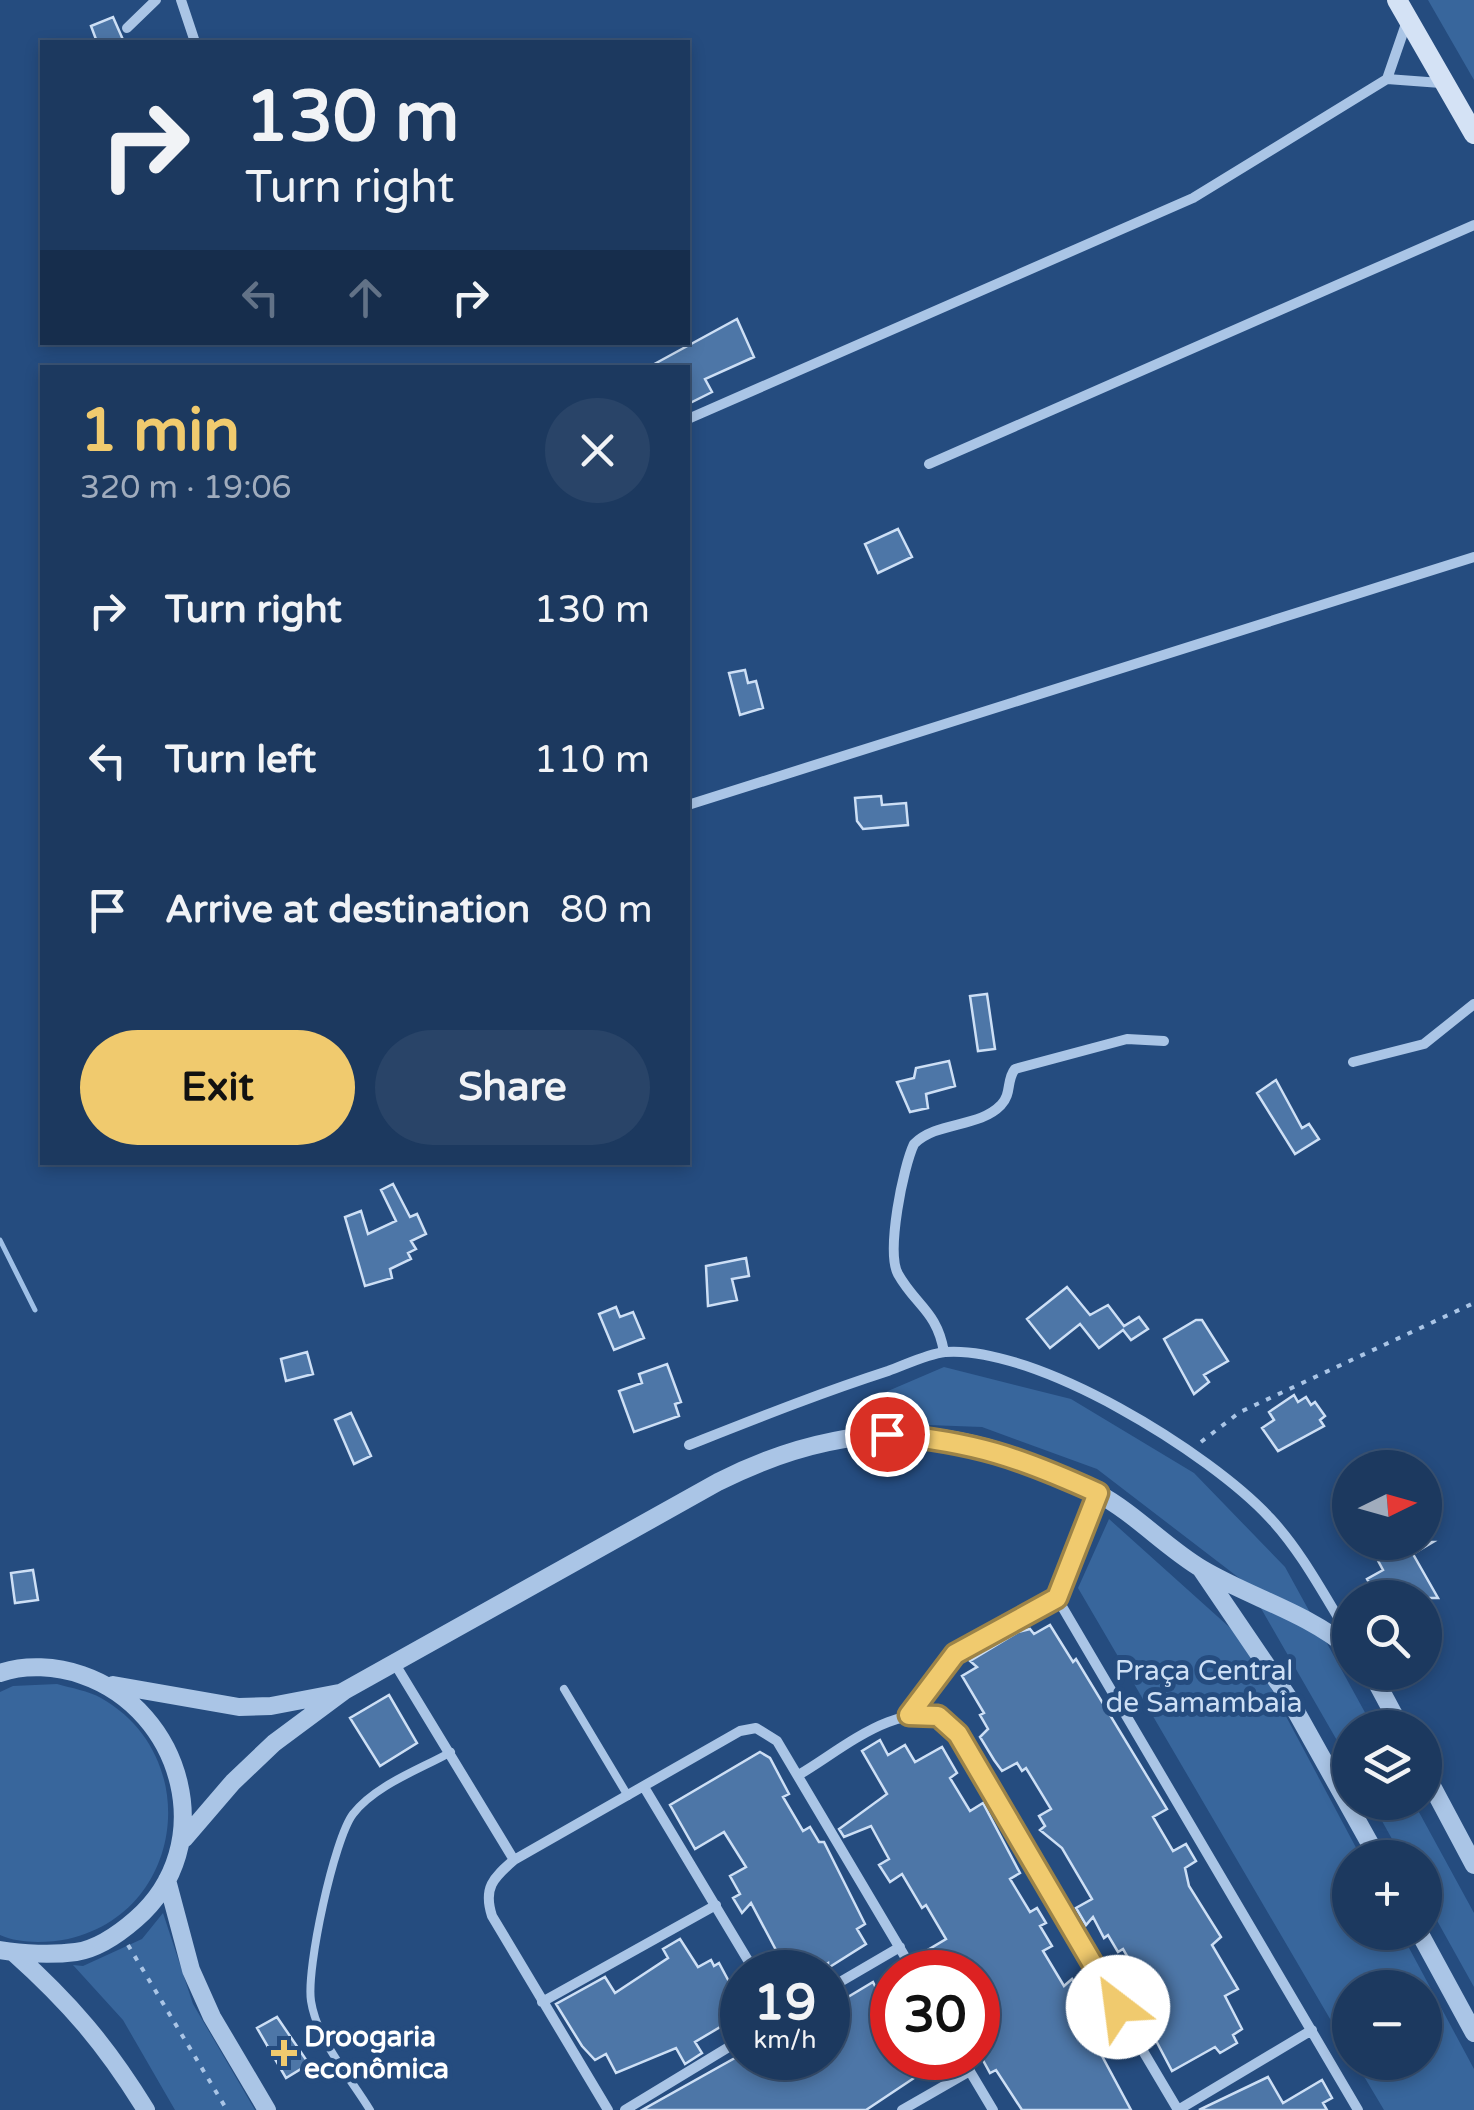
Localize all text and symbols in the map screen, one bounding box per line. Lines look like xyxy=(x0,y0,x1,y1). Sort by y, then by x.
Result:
text: 130 m xyxy=(245,76,459,160)
icon: right xyxy=(80,80,210,210)
text: Turn right xyxy=(245,161,454,215)
icon: left xyxy=(233,270,288,325)
icon: ahead xyxy=(338,270,393,325)
icon: right xyxy=(443,270,498,325)
text: 1 min xyxy=(80,395,240,467)
button: close xyxy=(545,398,650,503)
text: 320 m · 19:06 xyxy=(80,469,292,507)
icon: right xyxy=(80,583,135,638)
text: Turn right xyxy=(165,587,342,633)
text: 130 m xyxy=(534,587,650,633)
icon: left xyxy=(80,733,135,788)
text: Turn left xyxy=(165,737,316,783)
text: 110 m xyxy=(534,737,650,783)
icon: arrive xyxy=(80,883,135,938)
text: Arrive at destination xyxy=(165,887,530,933)
text: 80 m xyxy=(560,887,653,933)
button: Exit xyxy=(80,1030,355,1145)
button: Share xyxy=(375,1030,650,1145)
pin xyxy=(845,1392,930,1477)
icon: arrive xyxy=(860,1407,915,1462)
north arrow xyxy=(1332,1450,1442,1560)
map controls xyxy=(1332,1450,1442,2080)
button: search xyxy=(1332,1580,1442,1690)
park label: Praça Central de Samambaia xyxy=(1105,1654,1303,1720)
button: layers xyxy=(1332,1710,1442,1820)
button: + xyxy=(1332,1840,1442,1950)
speed limit sign: 30 xyxy=(870,1950,1000,2080)
position arrow xyxy=(1066,1955,1170,2059)
button: − xyxy=(1332,1970,1442,2080)
text: 19 xyxy=(754,1973,816,2033)
place label: Droogaria econômica xyxy=(304,2020,449,2086)
text: km/h xyxy=(754,2025,816,2055)
marker: Droogaria econômica xyxy=(273,2042,295,2064)

